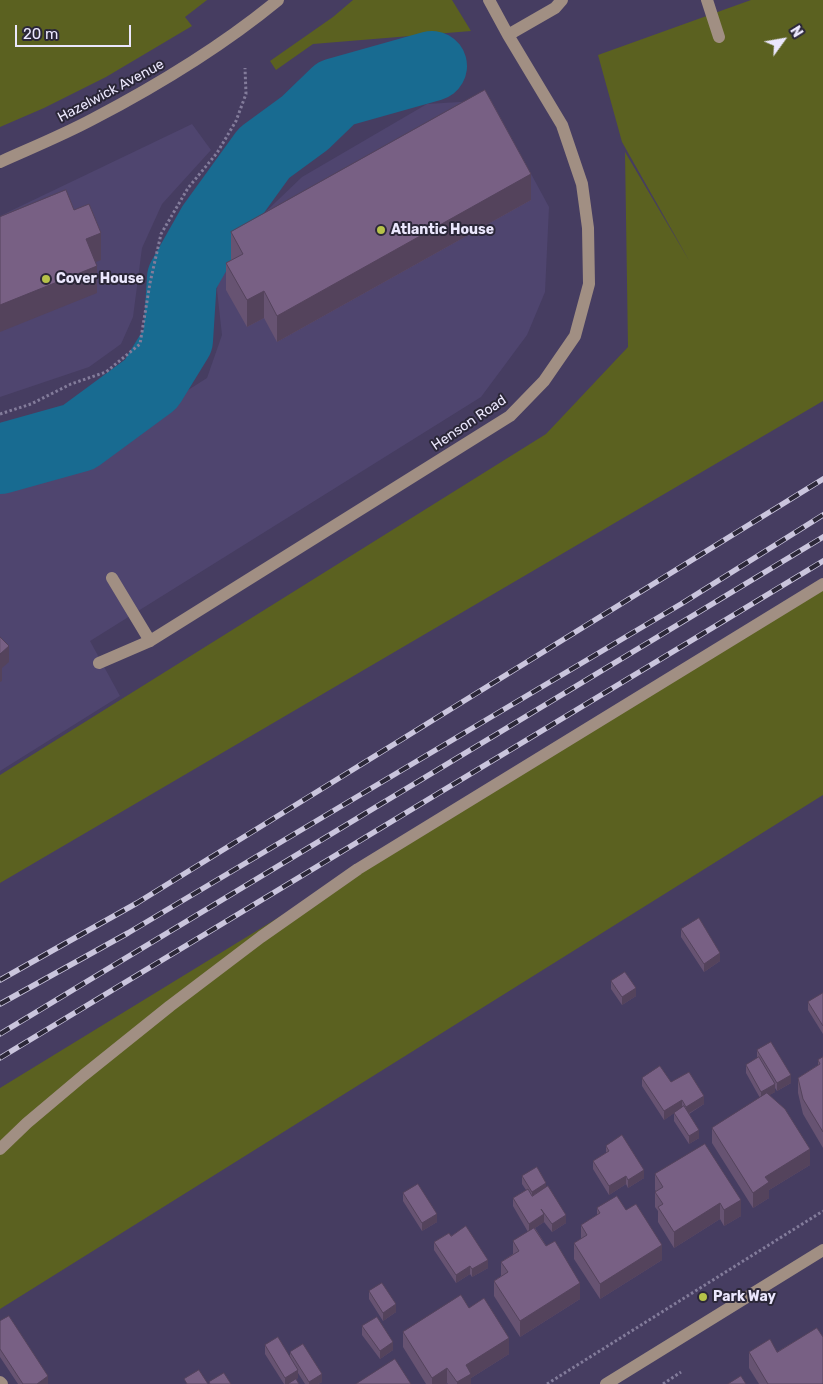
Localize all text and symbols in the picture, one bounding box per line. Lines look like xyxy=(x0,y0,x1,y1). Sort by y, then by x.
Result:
scale bar xyxy=(18,15,134,47)
north arrow xyxy=(758,15,808,65)
text: N xyxy=(786,23,806,41)
text: 20 m xyxy=(23,25,58,43)
street label: Hazelwick Avenue xyxy=(55,56,167,126)
place label: Atlantic House xyxy=(391,222,494,238)
marker: Atlantic House xyxy=(375,224,387,236)
place label: Cover House xyxy=(56,271,144,287)
marker: Cover House xyxy=(40,273,52,285)
street label: Henson Road xyxy=(428,392,510,454)
place label: Park Way xyxy=(713,1289,776,1305)
marker: Park Way xyxy=(697,1291,709,1303)

